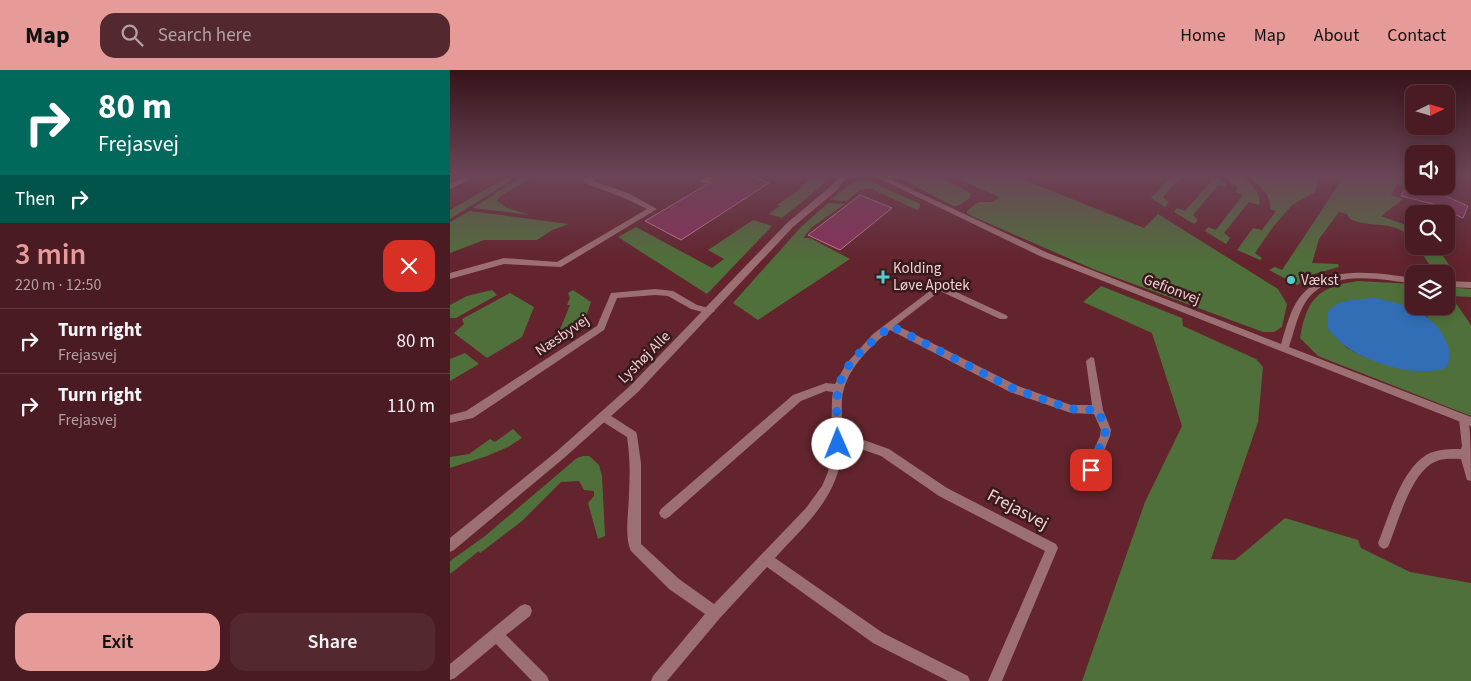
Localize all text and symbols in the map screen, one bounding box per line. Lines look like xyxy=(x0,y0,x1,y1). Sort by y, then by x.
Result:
search box xyxy=(100,13,450,58)
text: Map xyxy=(25,18,70,53)
icon: search xyxy=(118,21,146,49)
text: Search here xyxy=(158,22,251,49)
text: Home xyxy=(1180,23,1226,48)
text: Map xyxy=(1254,23,1286,48)
text: About xyxy=(1314,23,1359,48)
text: Contact xyxy=(1387,23,1446,48)
text: 80 m xyxy=(98,82,172,132)
north arrow xyxy=(1405,85,1455,135)
map controls xyxy=(1405,85,1455,315)
icon: right xyxy=(15,90,80,155)
text: Frejasvej xyxy=(98,128,179,160)
button: sound xyxy=(1405,145,1455,195)
icon: right xyxy=(65,185,93,213)
text: Then xyxy=(15,186,55,213)
button: search xyxy=(1405,205,1455,255)
text: 3 min xyxy=(15,233,86,276)
button: close xyxy=(383,240,435,292)
place label: Kolding Løve Apotek xyxy=(893,258,970,296)
button: layers xyxy=(1405,265,1455,315)
street label: Gefionvej xyxy=(1140,269,1203,310)
place label: Vækst xyxy=(1301,270,1339,291)
marker: Kolding Løve Apotek xyxy=(877,271,889,283)
text: 220 m · 12:50 xyxy=(15,274,102,296)
marker: Vækst xyxy=(1285,274,1297,286)
street label: Næsbyvej xyxy=(531,310,593,361)
text: Turn right xyxy=(58,317,142,344)
street label: Lyshøj Alle xyxy=(613,326,675,388)
icon: right xyxy=(15,327,43,355)
text: 80 m xyxy=(397,328,435,355)
text: Frejasvej xyxy=(58,344,117,366)
text: Turn right xyxy=(58,382,142,409)
icon: right xyxy=(15,392,43,420)
text: 110 m xyxy=(387,393,435,420)
text: Frejasvej xyxy=(58,409,117,431)
position arrow xyxy=(811,417,863,469)
pin xyxy=(1070,449,1112,491)
icon: arrive xyxy=(1077,456,1105,484)
street label: Frejasvej xyxy=(983,483,1053,536)
button: Exit xyxy=(15,613,220,671)
button: Share xyxy=(230,613,435,671)

